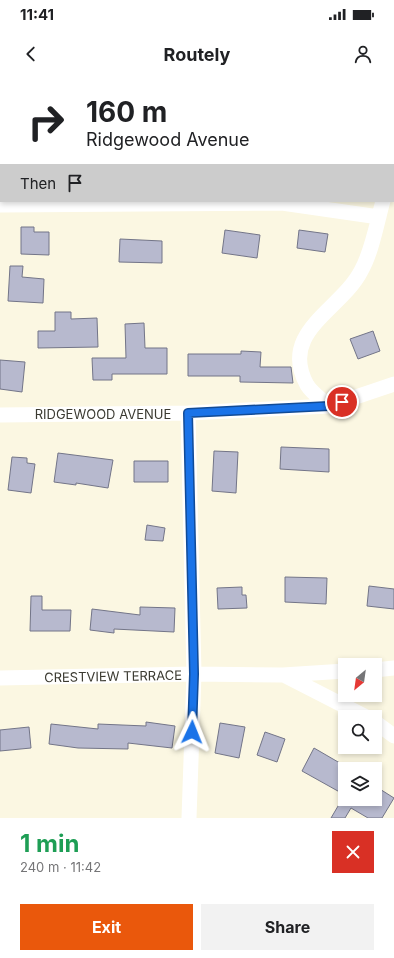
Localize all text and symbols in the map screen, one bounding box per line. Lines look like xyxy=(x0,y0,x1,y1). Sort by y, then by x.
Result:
text: 11:41 xyxy=(20,5,54,24)
icon: back xyxy=(20,43,42,65)
icon: person xyxy=(352,43,374,65)
text: Routely xyxy=(164,44,230,65)
text: 160 m xyxy=(86,95,167,129)
icon: right xyxy=(20,96,72,148)
text: Ridgewood Avenue xyxy=(86,129,249,150)
icon: arrive xyxy=(64,172,86,194)
text: Then xyxy=(20,174,56,193)
pin xyxy=(325,385,359,419)
icon: arrive xyxy=(331,391,353,413)
street label: RIDGEWOOD AVENUE xyxy=(35,406,171,422)
north arrow xyxy=(338,658,382,702)
map controls xyxy=(338,658,382,806)
street label: CRESTVIEW TERRACE xyxy=(44,667,182,685)
button: search xyxy=(338,710,382,754)
position arrow xyxy=(171,711,213,753)
button: layers xyxy=(338,762,382,806)
text: 1 min xyxy=(20,829,79,858)
button: close xyxy=(332,831,374,873)
text: 240 m · 11:42 xyxy=(20,859,101,875)
button: Exit xyxy=(20,904,193,950)
button: Share xyxy=(201,904,374,950)

